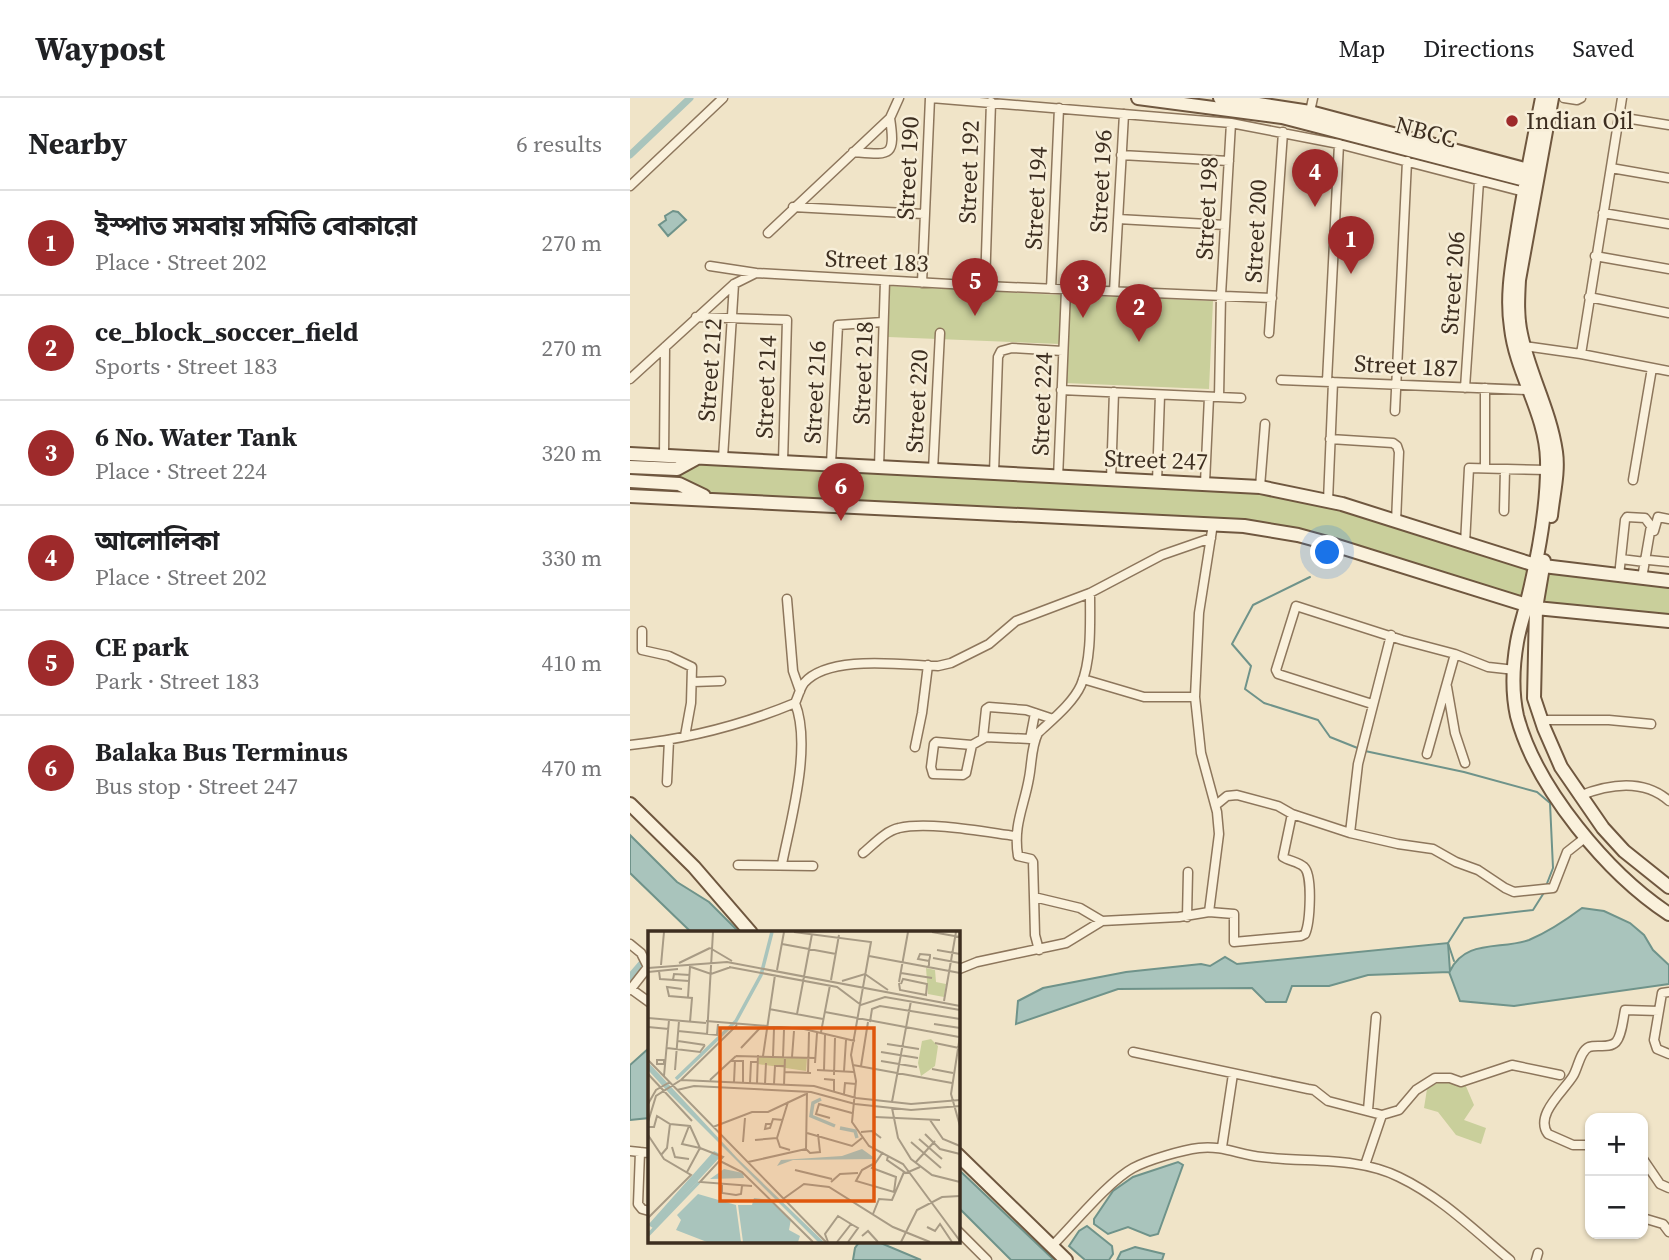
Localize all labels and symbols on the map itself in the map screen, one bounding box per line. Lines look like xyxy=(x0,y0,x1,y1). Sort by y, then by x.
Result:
place label: Indian Oil xyxy=(1526,104,1634,137)
street label: NBCC xyxy=(1392,107,1461,156)
marker: Indian Oil xyxy=(1504,113,1520,129)
street label: Street 190 xyxy=(888,115,927,221)
street label: Street 192 xyxy=(950,120,987,224)
street label: Street 196 xyxy=(1081,128,1120,234)
street label: Street 194 xyxy=(1016,145,1055,251)
pin: 4 xyxy=(1292,149,1338,207)
street label: Street 198 xyxy=(1187,155,1226,261)
street label: Street 200 xyxy=(1236,178,1275,284)
pin: 1 xyxy=(1328,216,1374,274)
street label: Street 206 xyxy=(1432,230,1473,336)
street label: Street 183 xyxy=(824,241,930,280)
pin: 5 xyxy=(952,258,998,316)
pin: 3 xyxy=(1060,260,1106,318)
pin: 2 xyxy=(1116,284,1162,342)
street label: Street 212 xyxy=(689,317,730,423)
street label: Street 218 xyxy=(844,321,881,425)
street label: Street 214 xyxy=(747,335,784,439)
street label: Street 216 xyxy=(795,339,834,445)
street label: Street 187 xyxy=(1353,346,1459,385)
street label: Street 220 xyxy=(897,348,936,454)
street label: Street 224 xyxy=(1023,352,1060,456)
street label: Street 247 xyxy=(1104,441,1208,478)
pin: 6 xyxy=(818,463,864,521)
your location xyxy=(1310,535,1344,569)
inset map xyxy=(648,931,959,1242)

